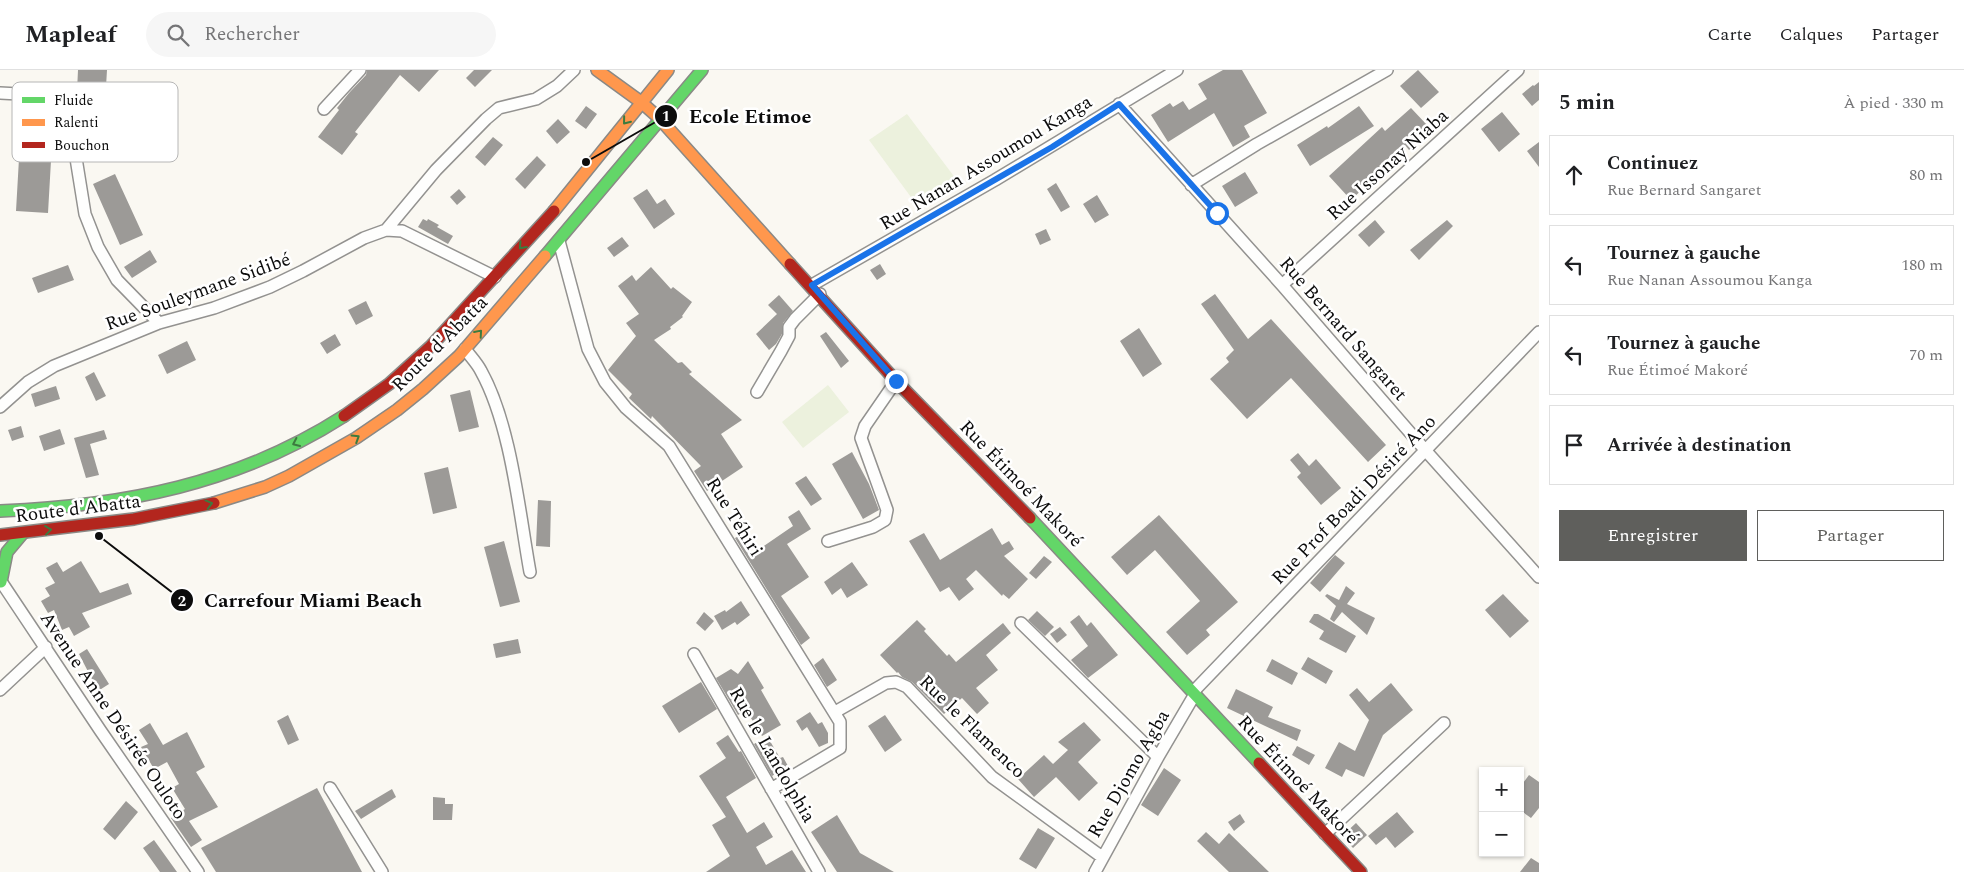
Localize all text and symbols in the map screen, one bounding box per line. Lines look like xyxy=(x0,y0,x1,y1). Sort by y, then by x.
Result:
search box xyxy=(146,12,496,57)
text: Mapleaf xyxy=(25,17,116,53)
text: Rechercher xyxy=(204,20,300,49)
icon: search xyxy=(164,21,192,49)
text: Carte xyxy=(1708,21,1752,48)
text: Calques xyxy=(1780,21,1843,48)
text: Partager xyxy=(1871,21,1939,48)
legend xyxy=(12,82,178,162)
street label: Rue Nanan Assoumou Kanga xyxy=(874,87,1099,238)
text: 5 min xyxy=(1559,87,1615,119)
text: Fluide xyxy=(54,90,93,111)
text: À pied · 330 m xyxy=(1843,91,1944,115)
callout: Ecole Etimoe xyxy=(653,98,821,133)
text: Ecole Etimoe xyxy=(689,102,811,132)
street label: Rue Issonay Niaba xyxy=(1321,102,1456,228)
text: 1 xyxy=(662,105,670,128)
text: Ralenti xyxy=(54,112,99,133)
one-way arrow xyxy=(623,115,632,125)
text: Bouchon xyxy=(54,135,109,156)
text: Continuez xyxy=(1607,149,1698,178)
icon: ahead xyxy=(1560,161,1588,189)
text: 80 m xyxy=(1909,163,1943,187)
text: Rue Bernard Sangaret xyxy=(1607,178,1761,202)
route start xyxy=(1206,202,1229,225)
text: Tournez à gauche xyxy=(1607,239,1760,268)
one-way arrow xyxy=(519,241,528,250)
street label: Rue Souleymane Sidibé xyxy=(101,245,295,339)
street label: Rue Bernard Sangaret xyxy=(1272,250,1414,408)
icon: left xyxy=(1560,251,1588,279)
text: 180 m xyxy=(1901,253,1943,277)
text: Rue Nanan Assoumou Kanga xyxy=(1607,268,1812,292)
street label: Route d'Abatta xyxy=(385,289,495,399)
one-way arrow xyxy=(473,329,482,338)
text: Tournez à gauche xyxy=(1607,329,1760,358)
icon: left xyxy=(1560,341,1588,369)
text: 70 m xyxy=(1909,343,1943,367)
text: Rue Étimoé Makoré xyxy=(1607,358,1748,382)
route end xyxy=(885,370,908,393)
street label: Rue Prof Boadi Désiré Ano xyxy=(1265,408,1443,592)
street label: Rue Étimoé Makoré xyxy=(952,414,1090,554)
icon: arrive xyxy=(1560,431,1588,459)
text: Arrivée à destination xyxy=(1607,431,1791,460)
one-way arrow xyxy=(351,434,360,444)
one-way arrow xyxy=(292,437,301,447)
street label: Rue Téhiri xyxy=(698,472,770,562)
street label: Route d'Abatta xyxy=(14,487,143,531)
one-way arrow xyxy=(204,500,212,510)
button: Enregistrer xyxy=(1559,510,1747,561)
button: Partager xyxy=(1757,510,1944,561)
one-way arrow xyxy=(45,525,53,536)
callout: Carrefour Miami Beach xyxy=(169,583,432,618)
text: Carrefour Miami Beach xyxy=(204,586,422,616)
text: 2 xyxy=(178,590,186,613)
street label: Avenue Anne Désirée Ouloto xyxy=(32,606,194,826)
street label: Rue le Flamenco xyxy=(912,668,1032,786)
street label: Rue le Landolphia xyxy=(721,682,823,829)
street label: Rue Djomo Agba xyxy=(1081,704,1178,843)
street label: Rue Étimoé Makoré xyxy=(1230,709,1366,851)
map controls xyxy=(1479,767,1524,857)
button: + xyxy=(1479,767,1524,812)
button: − xyxy=(1479,812,1524,857)

